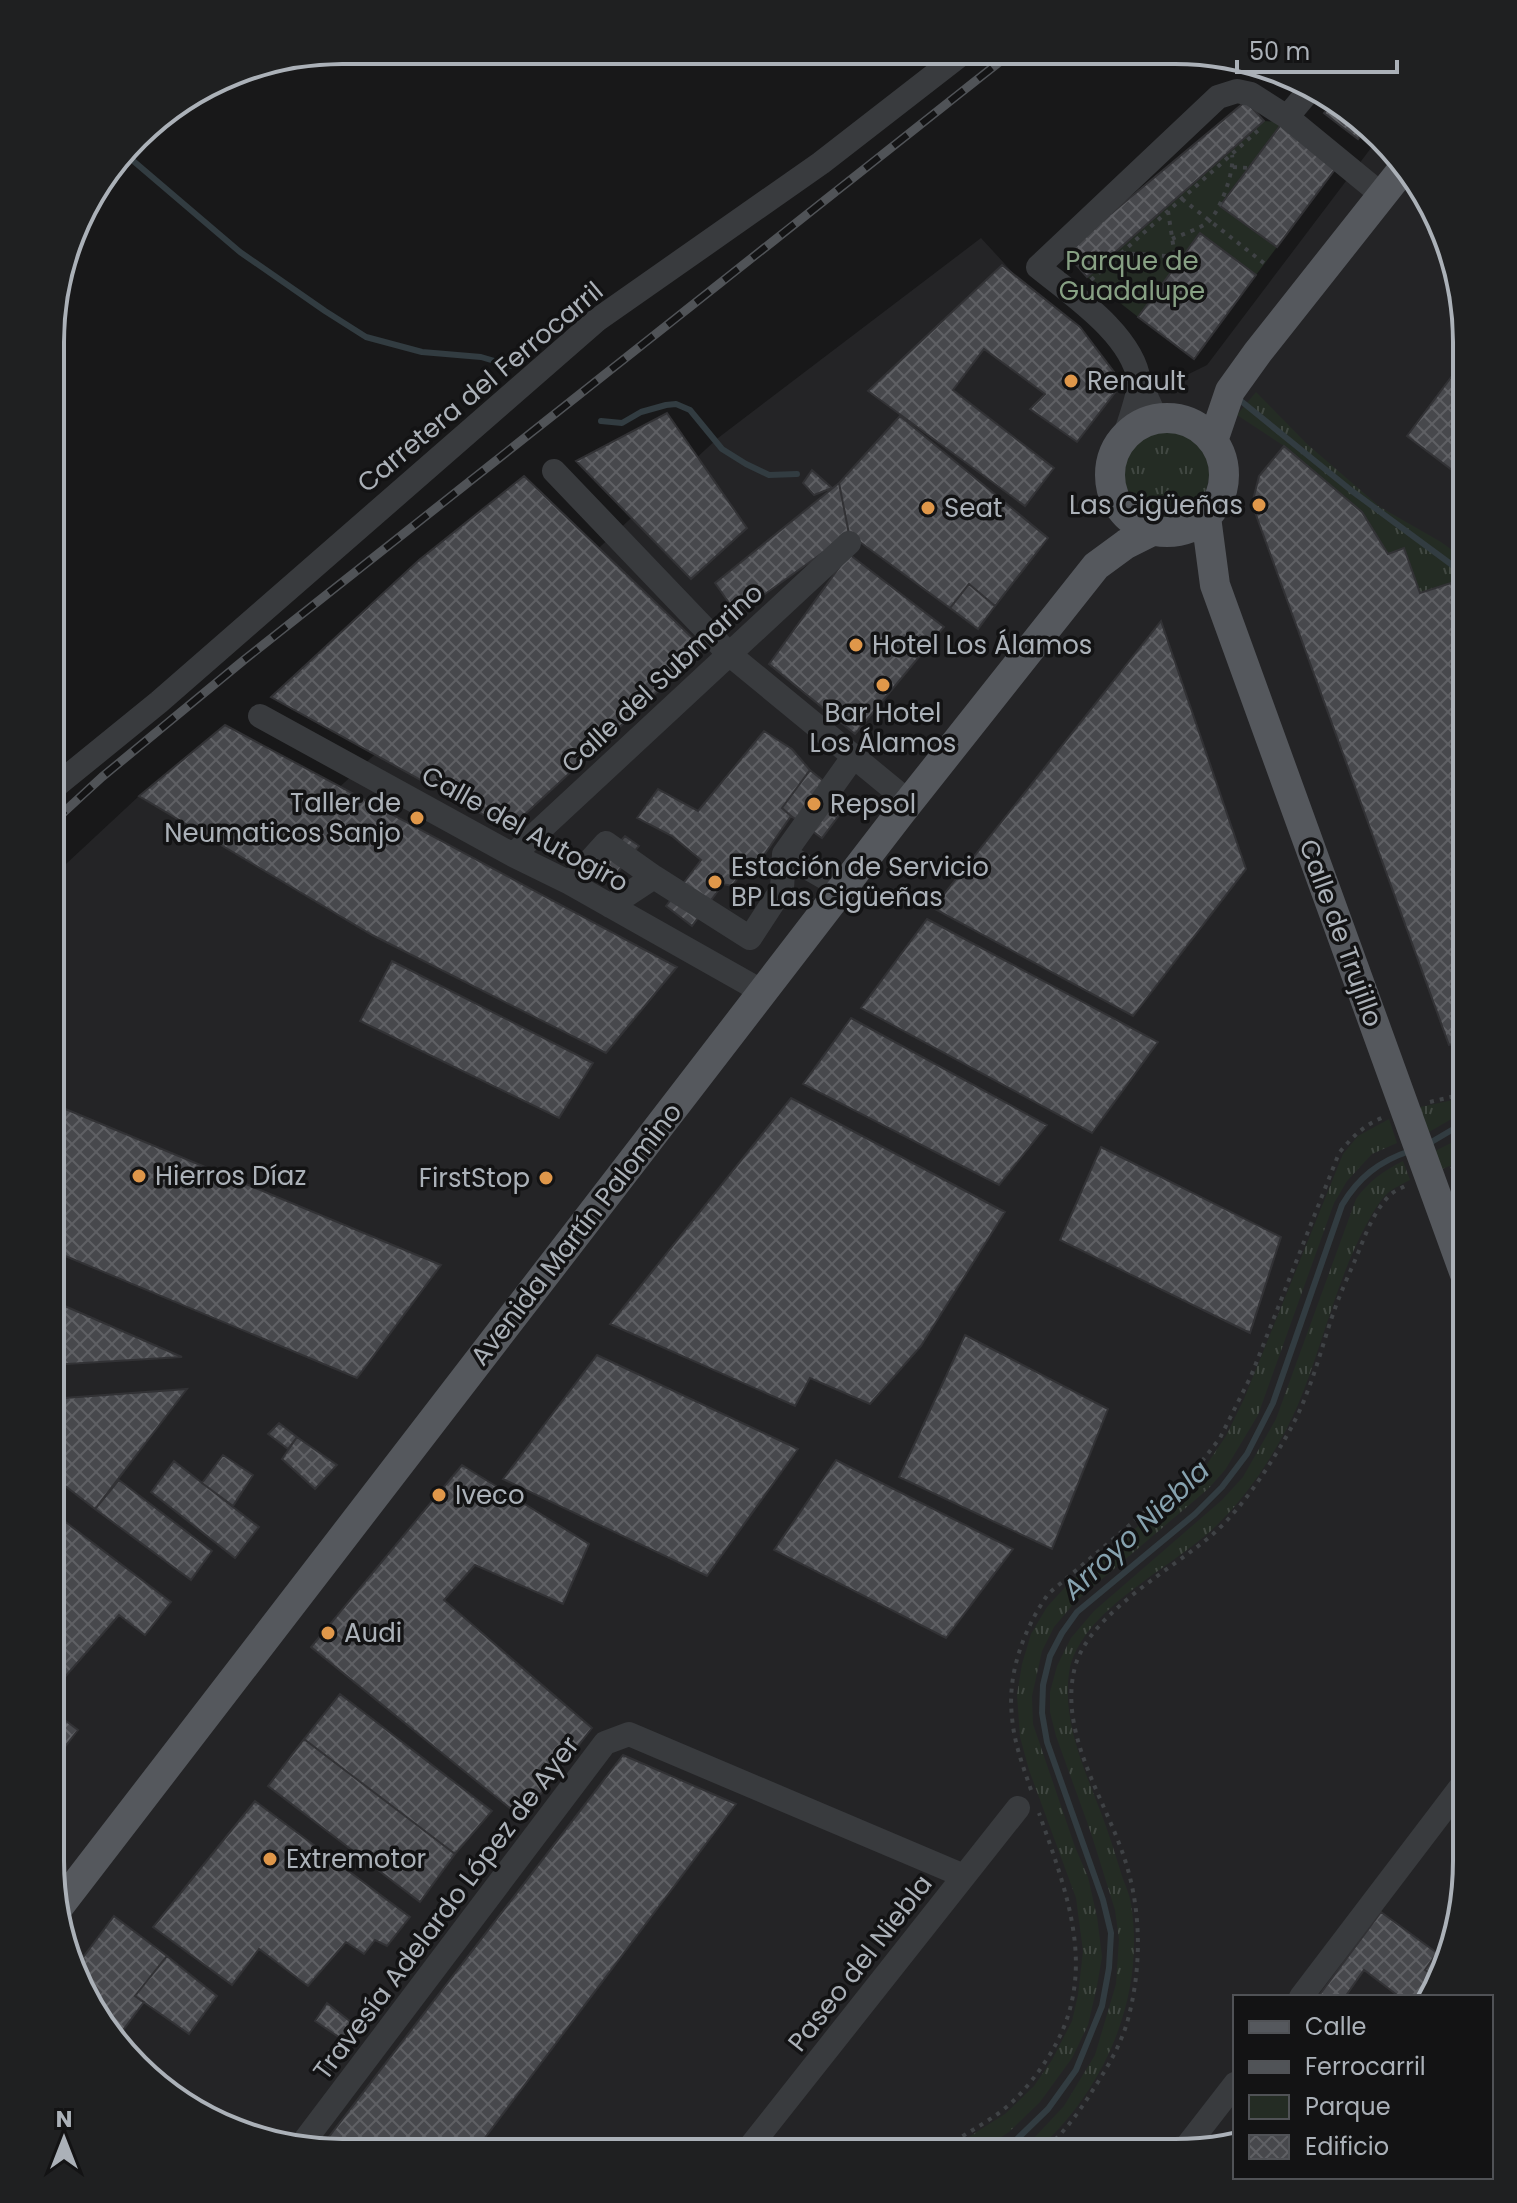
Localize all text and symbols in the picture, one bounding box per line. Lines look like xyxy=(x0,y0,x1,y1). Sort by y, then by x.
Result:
scale bar xyxy=(1237,24,1397,74)
text: 50 m xyxy=(1249,35,1310,68)
park label: Parque de Guadalupe xyxy=(1059,243,1205,309)
street label: Carretera del Ferrocarril xyxy=(349,273,611,501)
place label: Renault xyxy=(1087,363,1186,399)
marker: Renault xyxy=(1062,372,1080,390)
place label: Las Cigüeñas xyxy=(1069,487,1243,523)
place label: Seat xyxy=(944,490,1002,526)
marker: Las Cigüeñas xyxy=(1250,496,1268,514)
marker: Seat xyxy=(919,499,937,517)
street label: Calle del Submarino xyxy=(553,575,771,781)
place label: Hotel Los Álamos xyxy=(872,627,1092,663)
marker: Hotel Los Álamos xyxy=(847,636,865,654)
marker: Bar Hotel Los Álamos xyxy=(874,676,892,694)
place label: Bar Hotel Los Álamos xyxy=(810,695,956,761)
street label: Calle del Autogiro xyxy=(415,757,635,901)
place label: Taller de Neumaticos Sanjo xyxy=(164,785,401,851)
place label: Repsol xyxy=(830,786,916,822)
marker: Repsol xyxy=(805,795,823,813)
marker: Taller de Neumaticos Sanjo xyxy=(408,809,426,827)
street label: Calle de Trujillo xyxy=(1290,834,1392,1032)
place label: Estación de Servicio BP Las Cigüeñas xyxy=(731,849,989,915)
marker: Estación de Servicio BP Las Cigüeñas xyxy=(706,873,724,891)
street label: Avenida Martín Palomino xyxy=(462,1095,690,1373)
place label: Hierros Díaz xyxy=(155,1158,306,1194)
place label: FirstStop xyxy=(419,1160,530,1196)
marker: Hierros Díaz xyxy=(130,1167,148,1185)
marker: FirstStop xyxy=(537,1169,555,1187)
water label: Arroyo Niebla xyxy=(1053,1451,1218,1609)
place label: Iveco xyxy=(455,1477,525,1513)
marker: Iveco xyxy=(430,1486,448,1504)
place label: Audi xyxy=(344,1615,402,1651)
marker: Audi xyxy=(319,1624,337,1642)
street label: Travesía Adelardo López de Ayer xyxy=(305,1729,587,2087)
place label: Extremotor xyxy=(286,1841,426,1877)
marker: Extremotor xyxy=(261,1850,279,1868)
street label: Paseo del Niebla xyxy=(780,1867,940,2059)
legend xyxy=(1233,1995,1493,2179)
text: Calle xyxy=(1305,2010,1366,2043)
text: Ferrocarril xyxy=(1305,2050,1426,2083)
text: Parque xyxy=(1305,2090,1391,2123)
north arrow xyxy=(24,2099,104,2179)
text: N xyxy=(56,2104,72,2135)
text: Edificio xyxy=(1305,2130,1389,2163)

